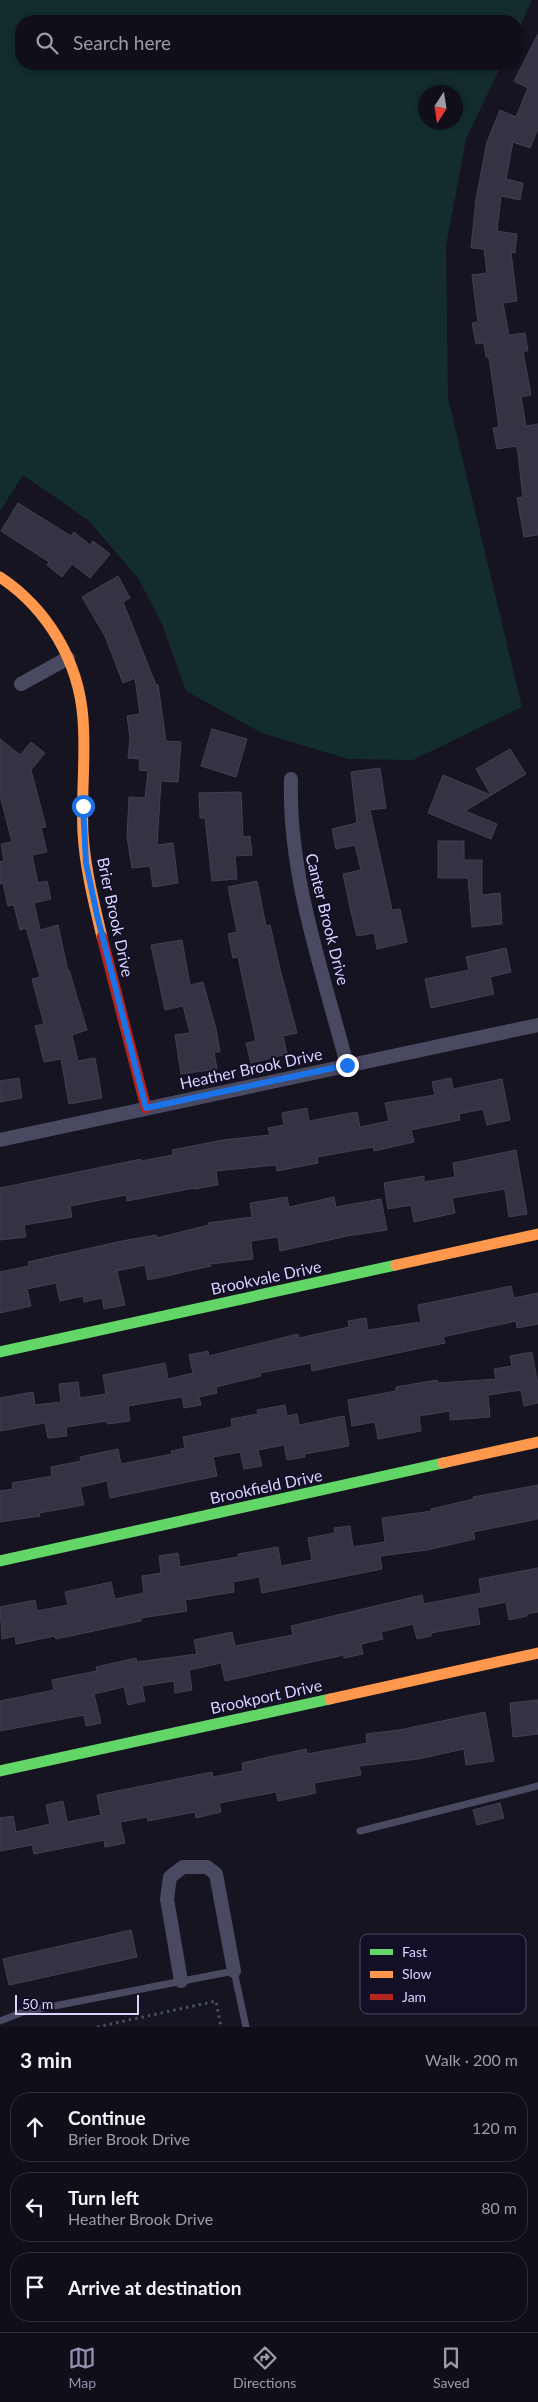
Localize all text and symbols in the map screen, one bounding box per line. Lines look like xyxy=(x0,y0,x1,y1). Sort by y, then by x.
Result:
search box xyxy=(15,15,523,70)
icon: search xyxy=(33,29,61,57)
text: Search here xyxy=(73,31,171,54)
north arrow xyxy=(418,85,463,130)
route start xyxy=(72,795,95,818)
street label: Canter Brook Drive xyxy=(302,851,354,987)
street label: Brier Brook Drive xyxy=(94,855,138,979)
street label: Heather Brook Drive xyxy=(178,1044,324,1092)
route end xyxy=(336,1054,359,1077)
street label: Brookvale Drive xyxy=(209,1256,323,1298)
street label: Brookfield Drive xyxy=(208,1465,324,1507)
street label: Brookport Drive xyxy=(208,1675,324,1717)
legend xyxy=(360,1934,526,2014)
text: Fast xyxy=(402,1943,427,1960)
text: Slow xyxy=(402,1965,432,1982)
text: Jam xyxy=(402,1988,426,2005)
scale bar xyxy=(15,1992,139,2015)
text: 50 m xyxy=(22,1995,53,2012)
text: 3 min xyxy=(20,2047,72,2072)
text: Walk · 200 m xyxy=(425,2050,518,2069)
text: Continue xyxy=(68,2106,146,2129)
icon: ahead xyxy=(21,2113,49,2141)
text: 120 m xyxy=(472,2118,517,2137)
text: Brier Brook Drive xyxy=(68,2129,190,2148)
text: Turn left xyxy=(68,2186,139,2209)
icon: left xyxy=(21,2193,49,2221)
text: 80 m xyxy=(481,2198,517,2217)
text: Heather Brook Drive xyxy=(68,2209,213,2228)
icon: arrive xyxy=(21,2273,49,2301)
text: Arrive at destination xyxy=(68,2276,241,2299)
tab: Map xyxy=(68,2344,96,2391)
tab: Directions xyxy=(233,2344,296,2391)
tab: Saved xyxy=(433,2344,470,2391)

